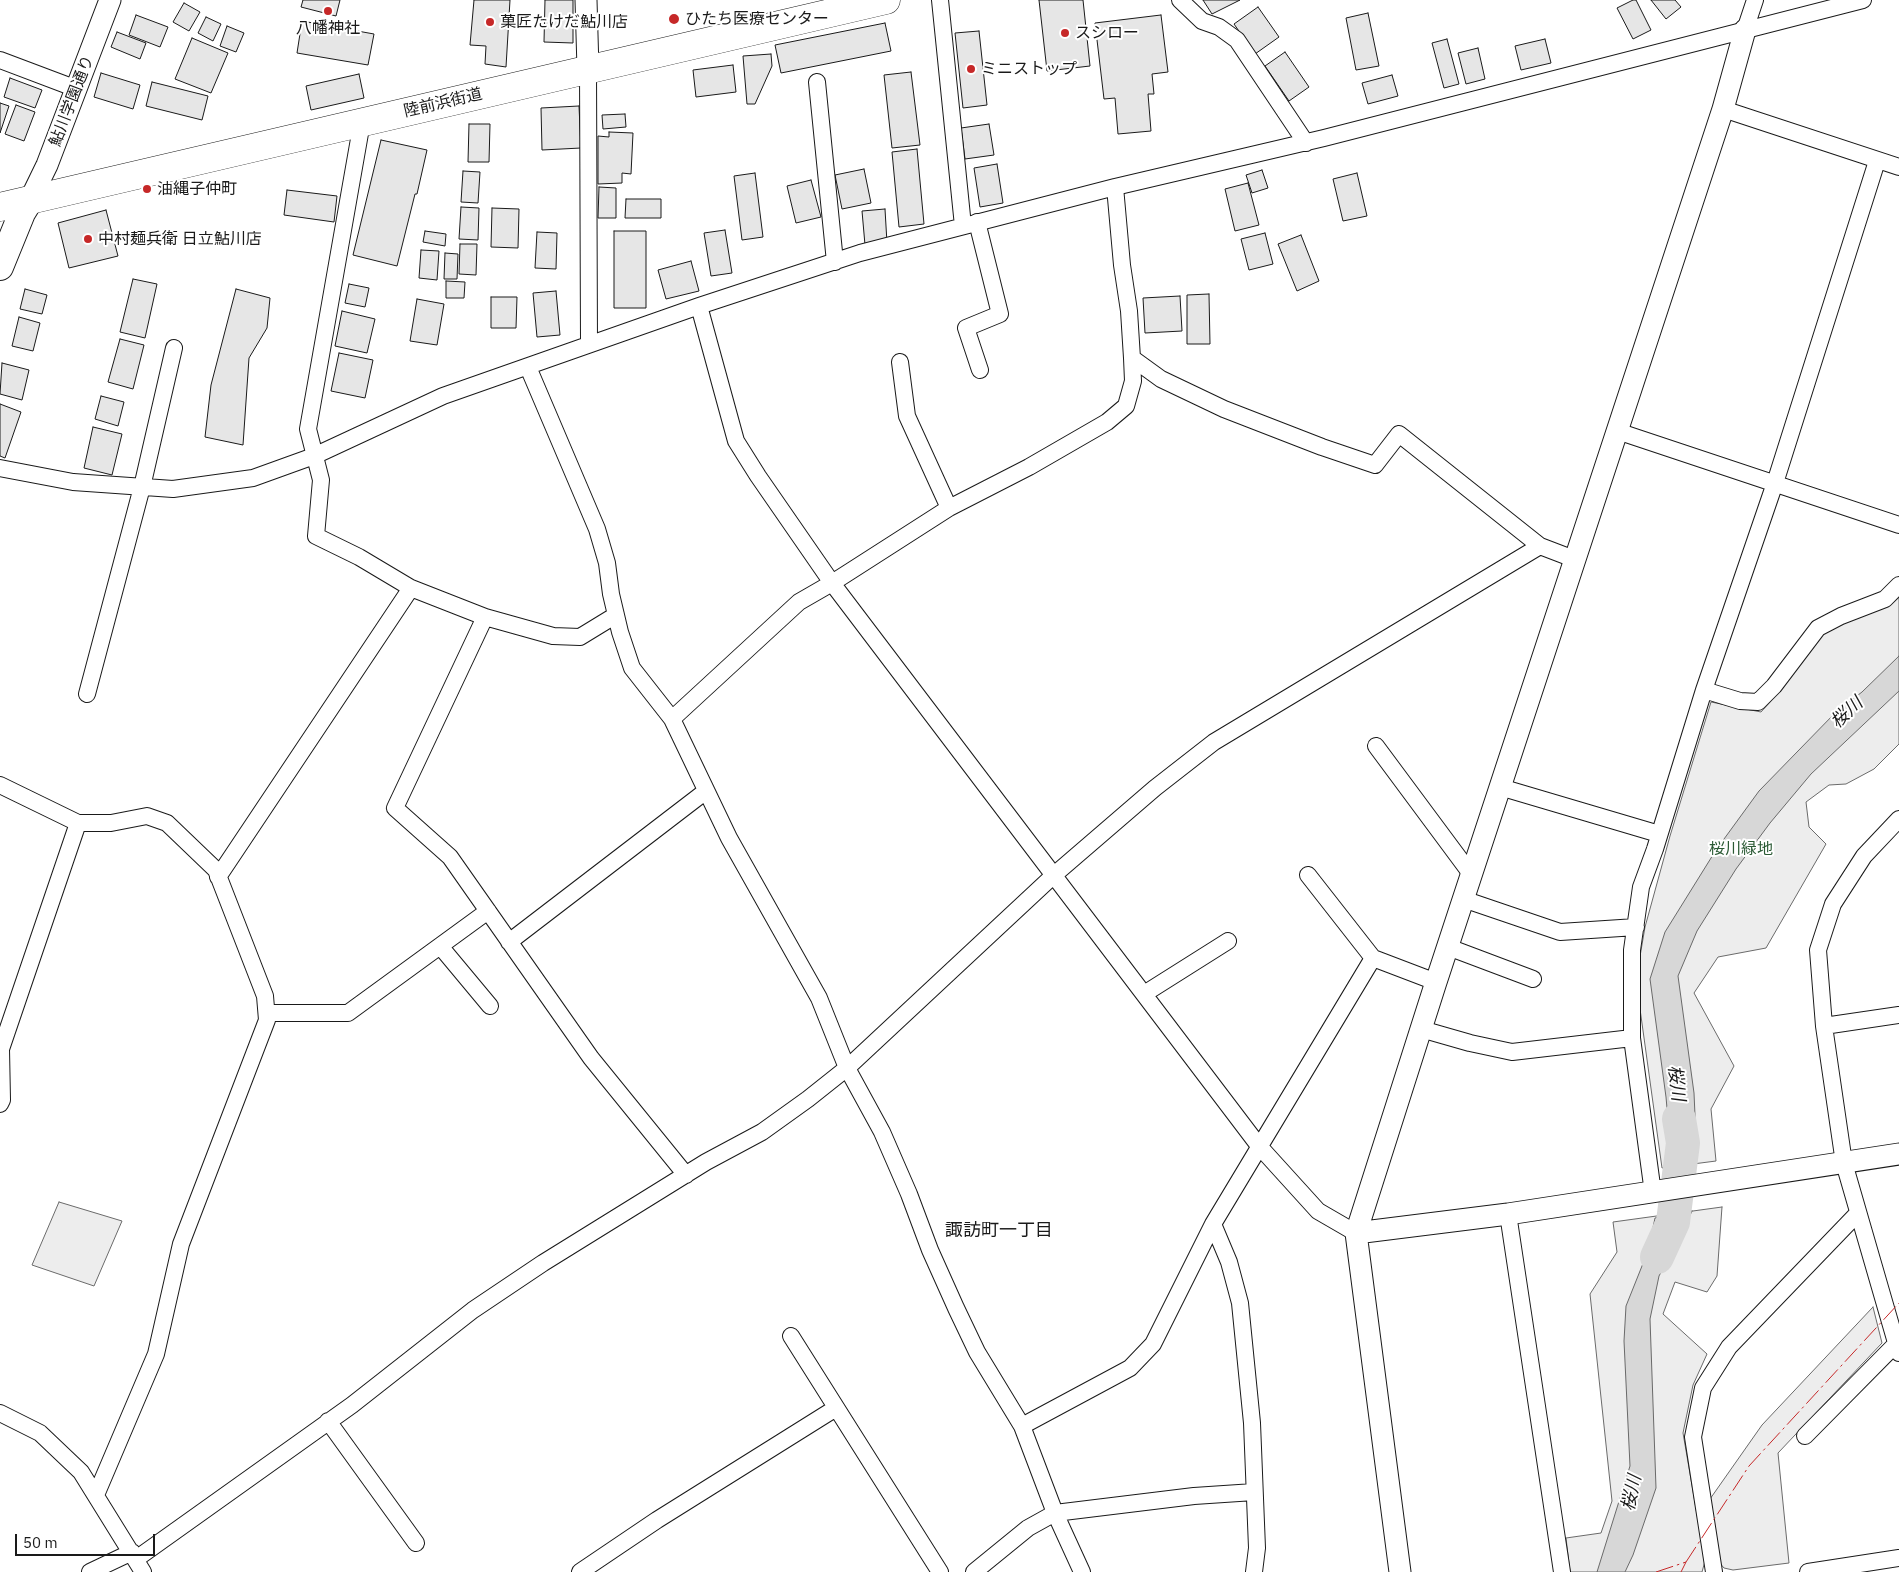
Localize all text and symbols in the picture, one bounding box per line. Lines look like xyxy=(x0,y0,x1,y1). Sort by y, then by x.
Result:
marker: 八幡神社 xyxy=(322,5,334,17)
place label: ひたち医療センター xyxy=(685,9,829,29)
place label: 菓匠たけだ鮎川店 xyxy=(500,12,628,32)
marker: ひたち医療センター xyxy=(667,12,681,26)
marker: 菓匠たけだ鮎川店 xyxy=(484,16,496,28)
place label: 八幡神社 xyxy=(296,18,360,38)
place label: スシロー xyxy=(1075,23,1139,43)
marker: スシロー xyxy=(1059,27,1071,39)
street label: 鮎川学園通り xyxy=(46,53,98,149)
place label: ミニストップ xyxy=(981,59,1077,79)
marker: ミニストップ xyxy=(965,63,977,75)
street label: 陸前浜街道 xyxy=(402,85,484,121)
place label: 油縄子仲町 xyxy=(157,179,237,199)
marker: 油縄子仲町 xyxy=(141,183,153,195)
place label: 中村麺兵衛 日立鮎川店 xyxy=(98,229,262,249)
marker: 中村麺兵衛 日立鮎川店 xyxy=(82,233,94,245)
water label: 桜川 xyxy=(1826,693,1868,733)
park label: 桜川緑地 xyxy=(1709,839,1773,859)
water label: 桜川 xyxy=(1663,1064,1689,1102)
district label: 諏訪町一丁目 xyxy=(945,1220,1053,1242)
water label: 桜川 xyxy=(1618,1473,1646,1513)
scale bar xyxy=(18,1524,158,1556)
text: 50 m xyxy=(23,1533,58,1552)

